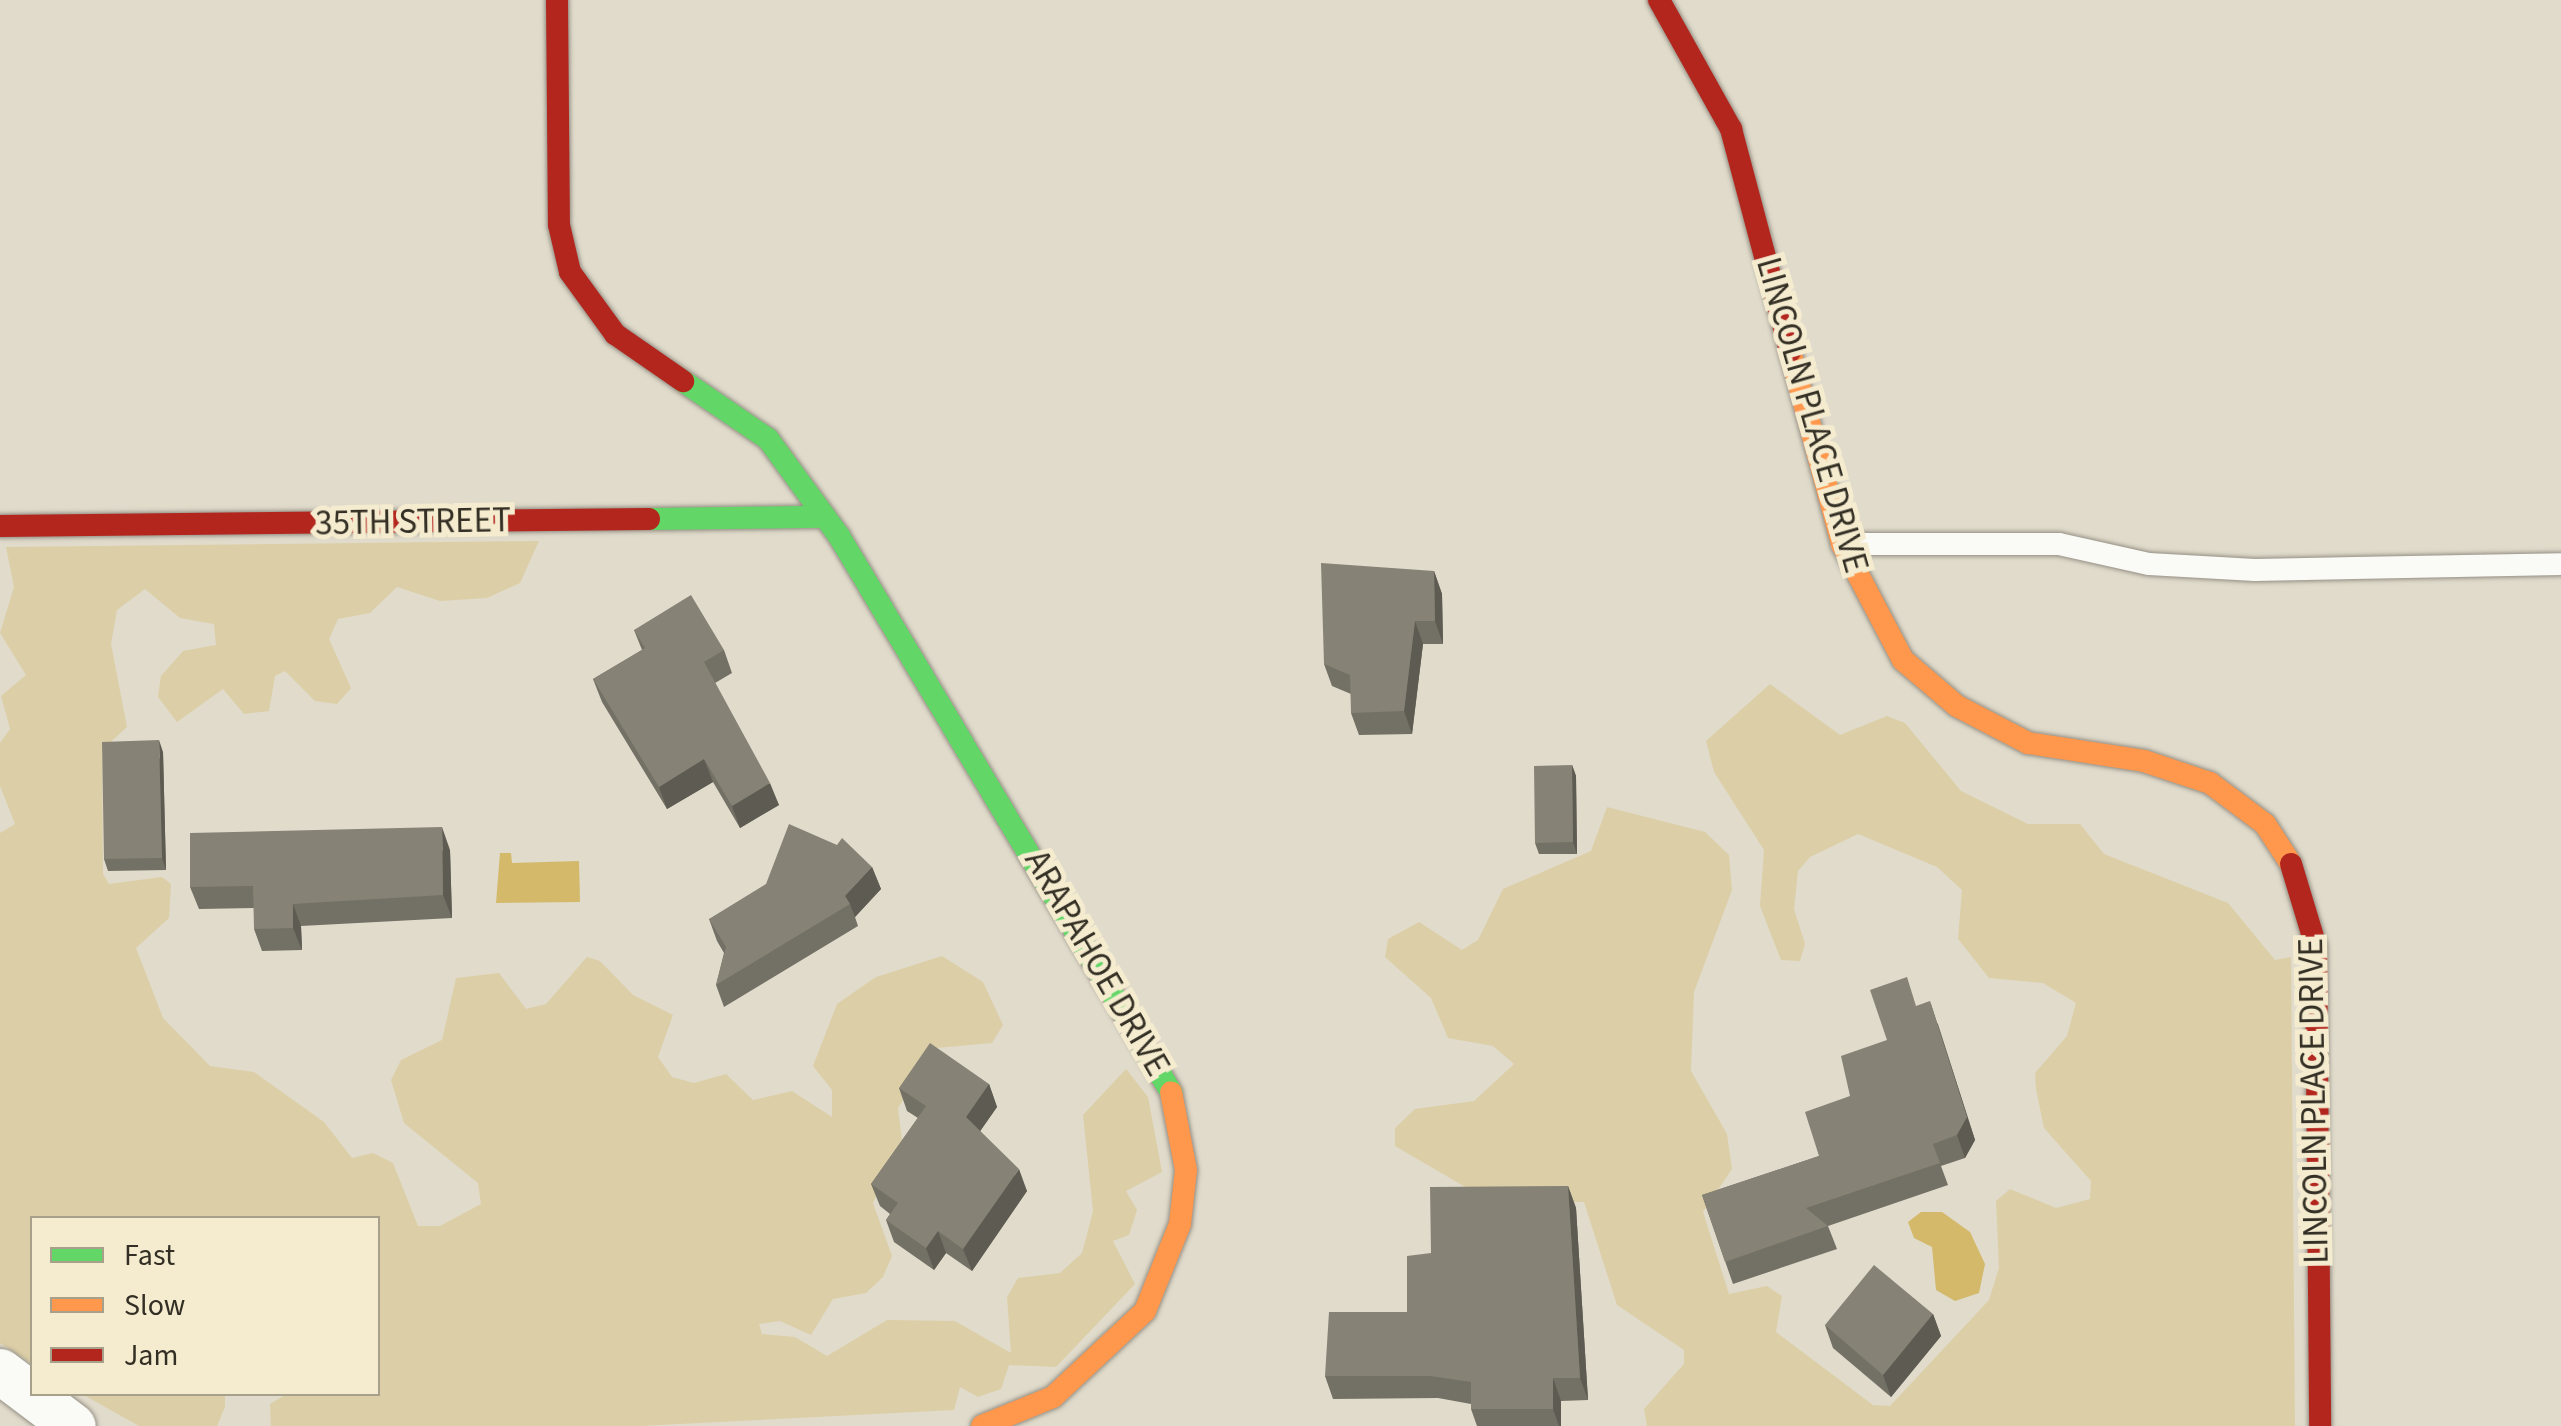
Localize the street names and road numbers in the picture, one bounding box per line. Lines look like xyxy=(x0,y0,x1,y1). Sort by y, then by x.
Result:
street label: LINCOLN PLACE DRIVE xyxy=(1747,253,1877,577)
street label: 35TH STREET xyxy=(315,499,511,545)
street label: ARAPAHOE DRIVE xyxy=(1015,843,1179,1083)
street label: LINCOLN PLACE DRIVE xyxy=(2290,938,2338,1264)

